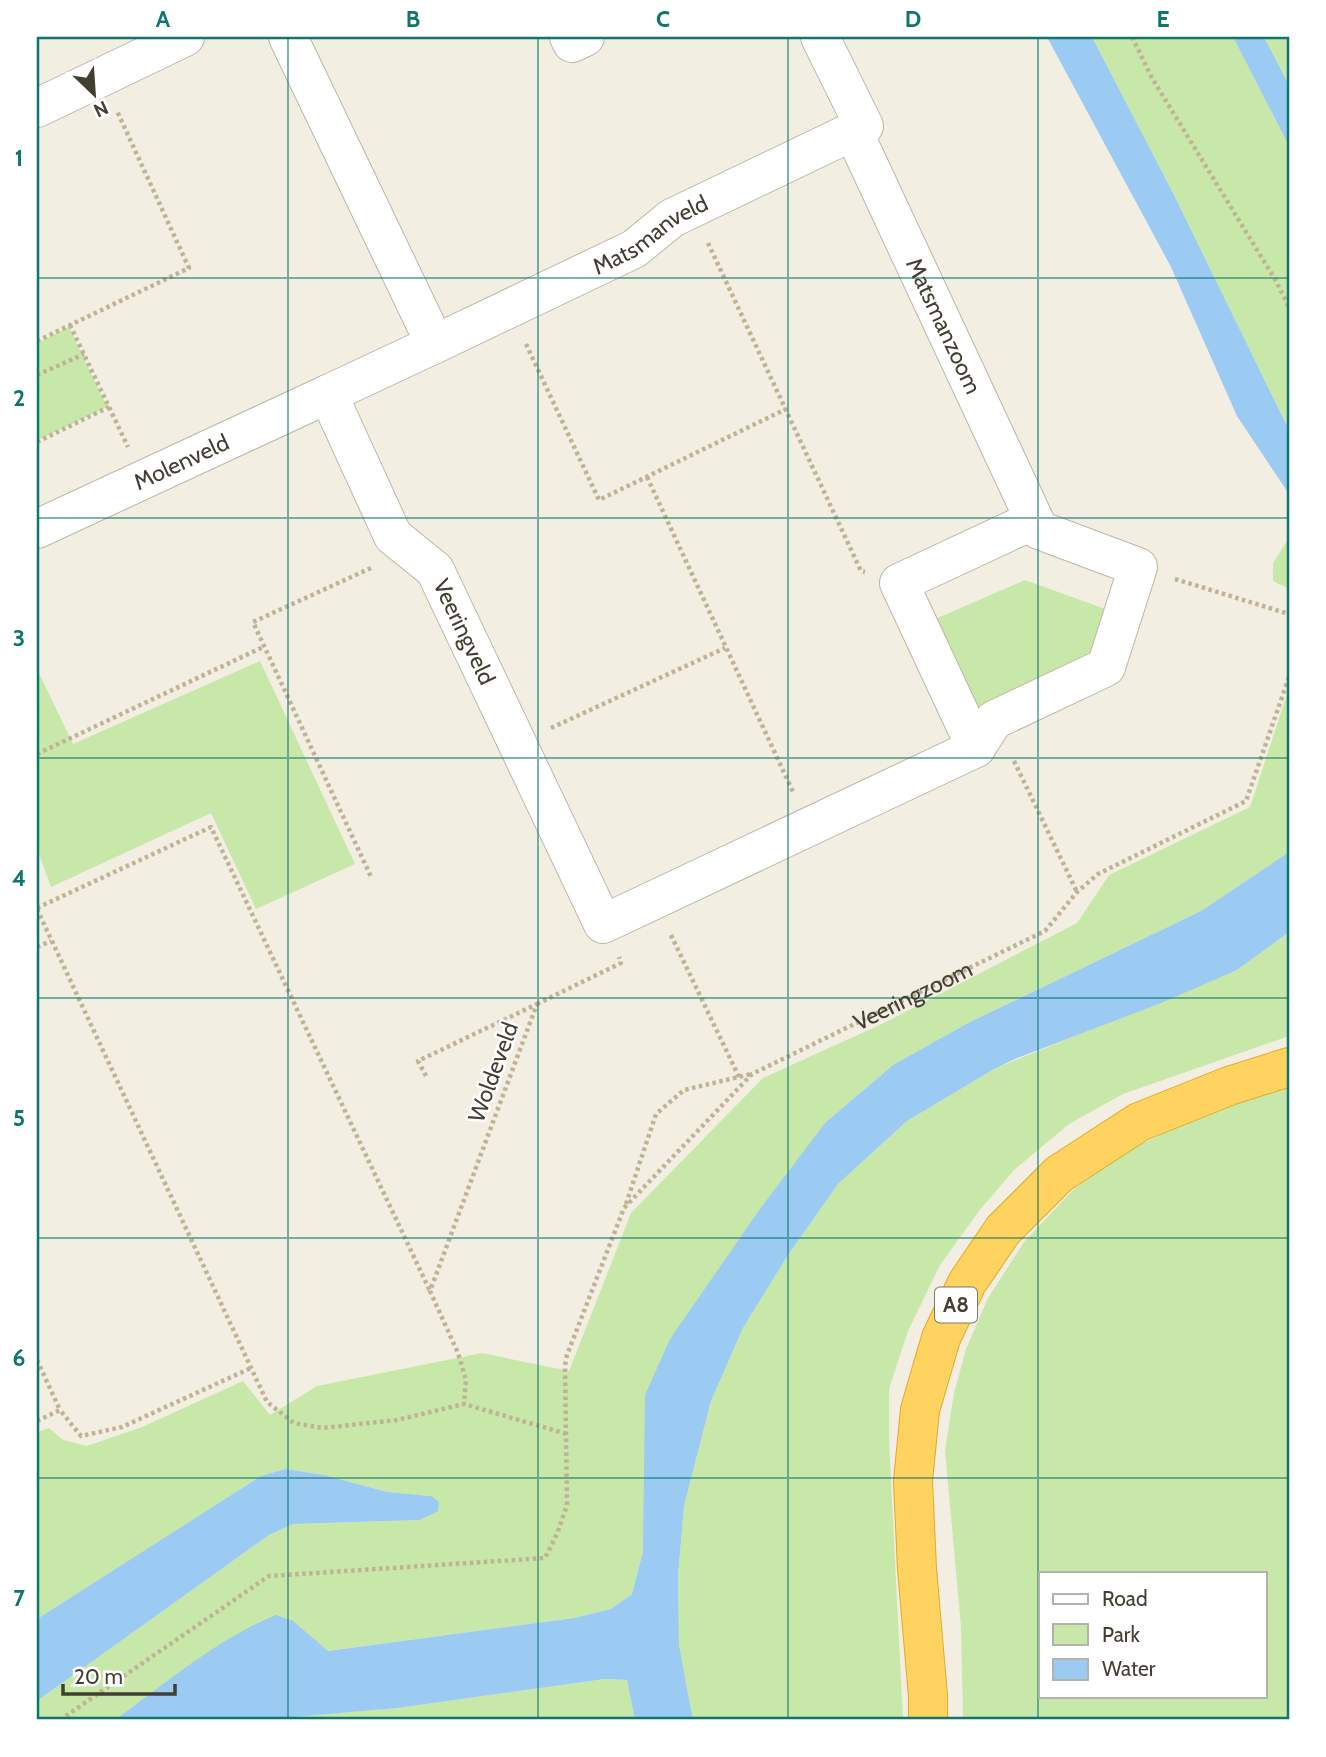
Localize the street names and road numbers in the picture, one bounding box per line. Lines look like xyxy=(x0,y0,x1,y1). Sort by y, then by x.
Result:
street label: Matsmanveld xyxy=(588,189,712,281)
street label: Matsmanzoom xyxy=(900,253,988,398)
street label: Molenveld xyxy=(129,428,233,496)
street label: Veeringveld xyxy=(427,574,501,689)
street label: Veeringzoom xyxy=(849,955,977,1036)
street label: Woldeveld xyxy=(462,1018,524,1126)
road number: A8 xyxy=(935,1288,977,1322)

